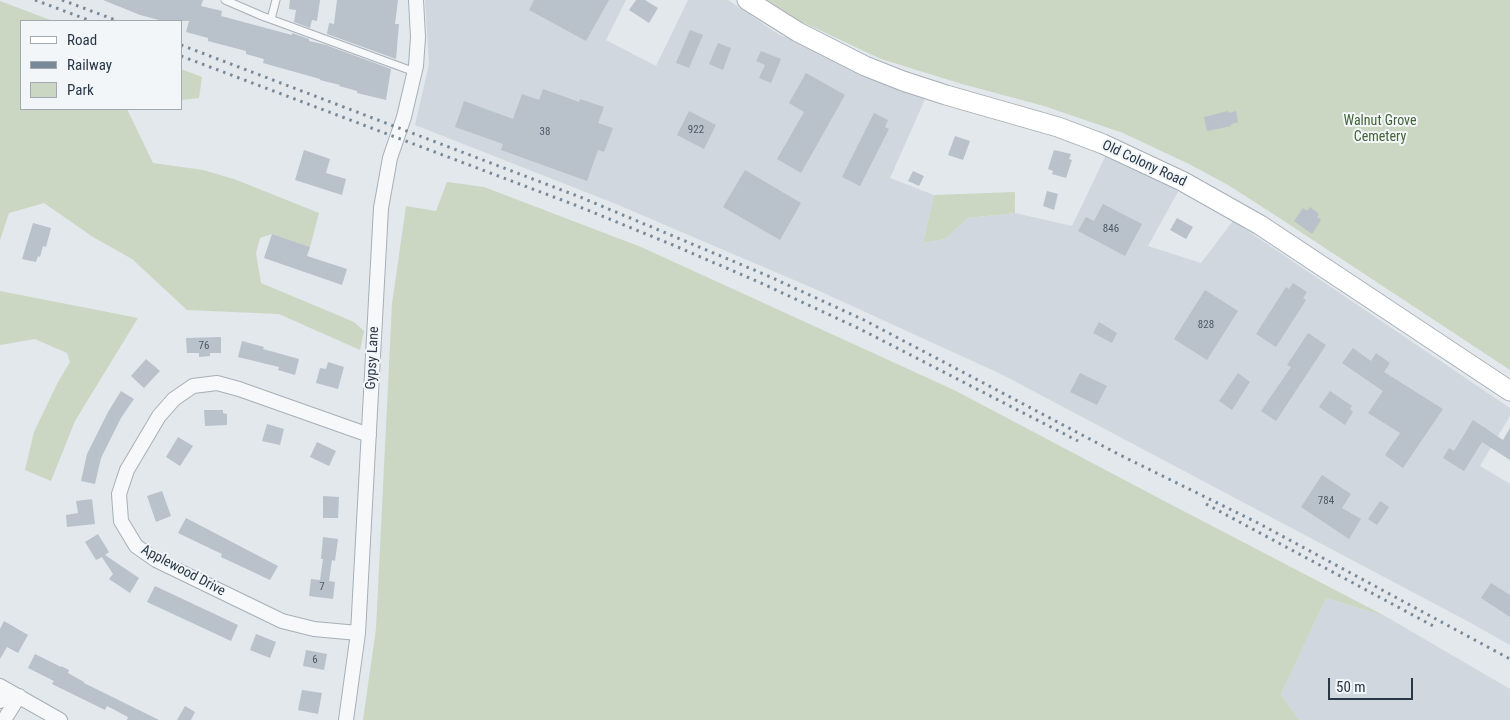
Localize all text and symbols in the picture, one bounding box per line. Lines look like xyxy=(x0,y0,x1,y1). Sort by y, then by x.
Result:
legend xyxy=(20,20,182,110)
text: Road xyxy=(67,31,97,49)
text: Railway xyxy=(67,56,112,74)
text: Park xyxy=(67,81,94,99)
park label: Walnut Grove Cemetery xyxy=(1343,113,1417,146)
house number: 922 xyxy=(688,123,704,137)
house number: 38 xyxy=(540,125,550,139)
street label: Old Colony Road xyxy=(1099,137,1189,191)
house number: 846 xyxy=(1103,222,1119,236)
house number: 828 xyxy=(1198,318,1214,332)
street label: Gypsy Lane xyxy=(363,326,383,390)
house number: 76 xyxy=(199,339,209,353)
house number: 784 xyxy=(1318,494,1334,508)
street label: Applewood Drive xyxy=(138,542,228,600)
house number: 7 xyxy=(319,580,325,594)
house number: 6 xyxy=(312,653,318,667)
scale bar xyxy=(1330,668,1415,700)
text: 50 m xyxy=(1336,678,1366,696)

